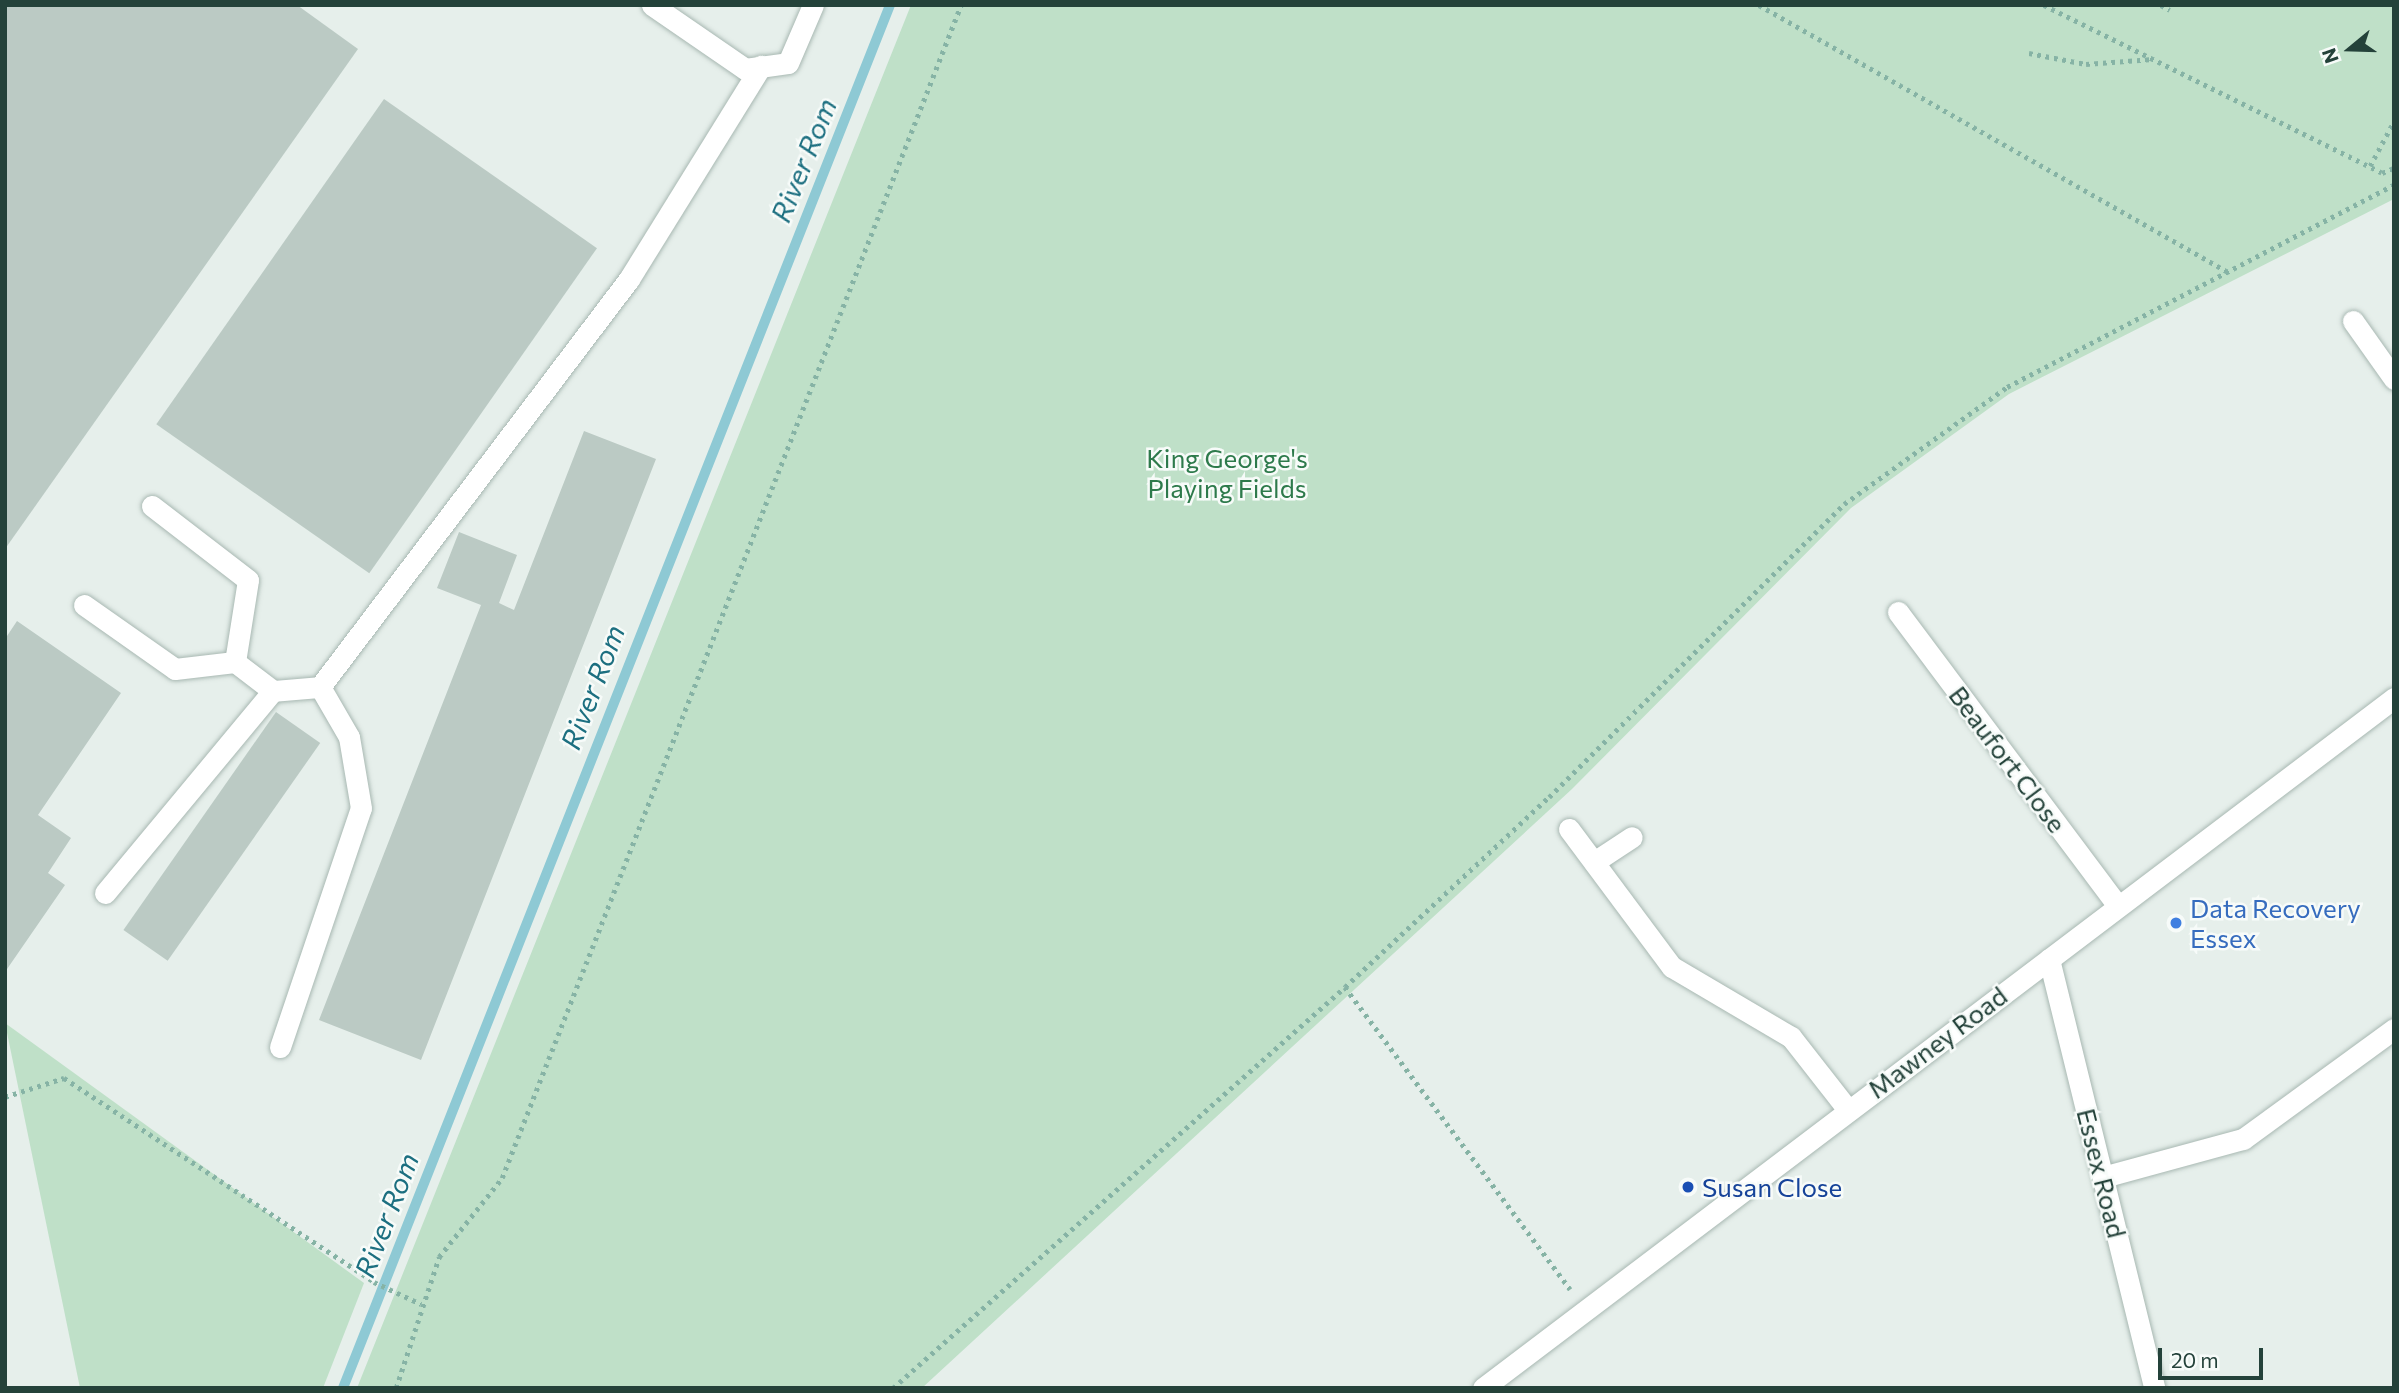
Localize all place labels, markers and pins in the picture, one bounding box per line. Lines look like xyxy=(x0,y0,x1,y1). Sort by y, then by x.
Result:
place label: Data Recovery Essex xyxy=(2190,892,2361,954)
marker: Data Recovery Essex xyxy=(2168,915,2184,931)
place label: Susan Close xyxy=(1702,1171,1842,1203)
marker: Susan Close xyxy=(1680,1179,1696,1195)

